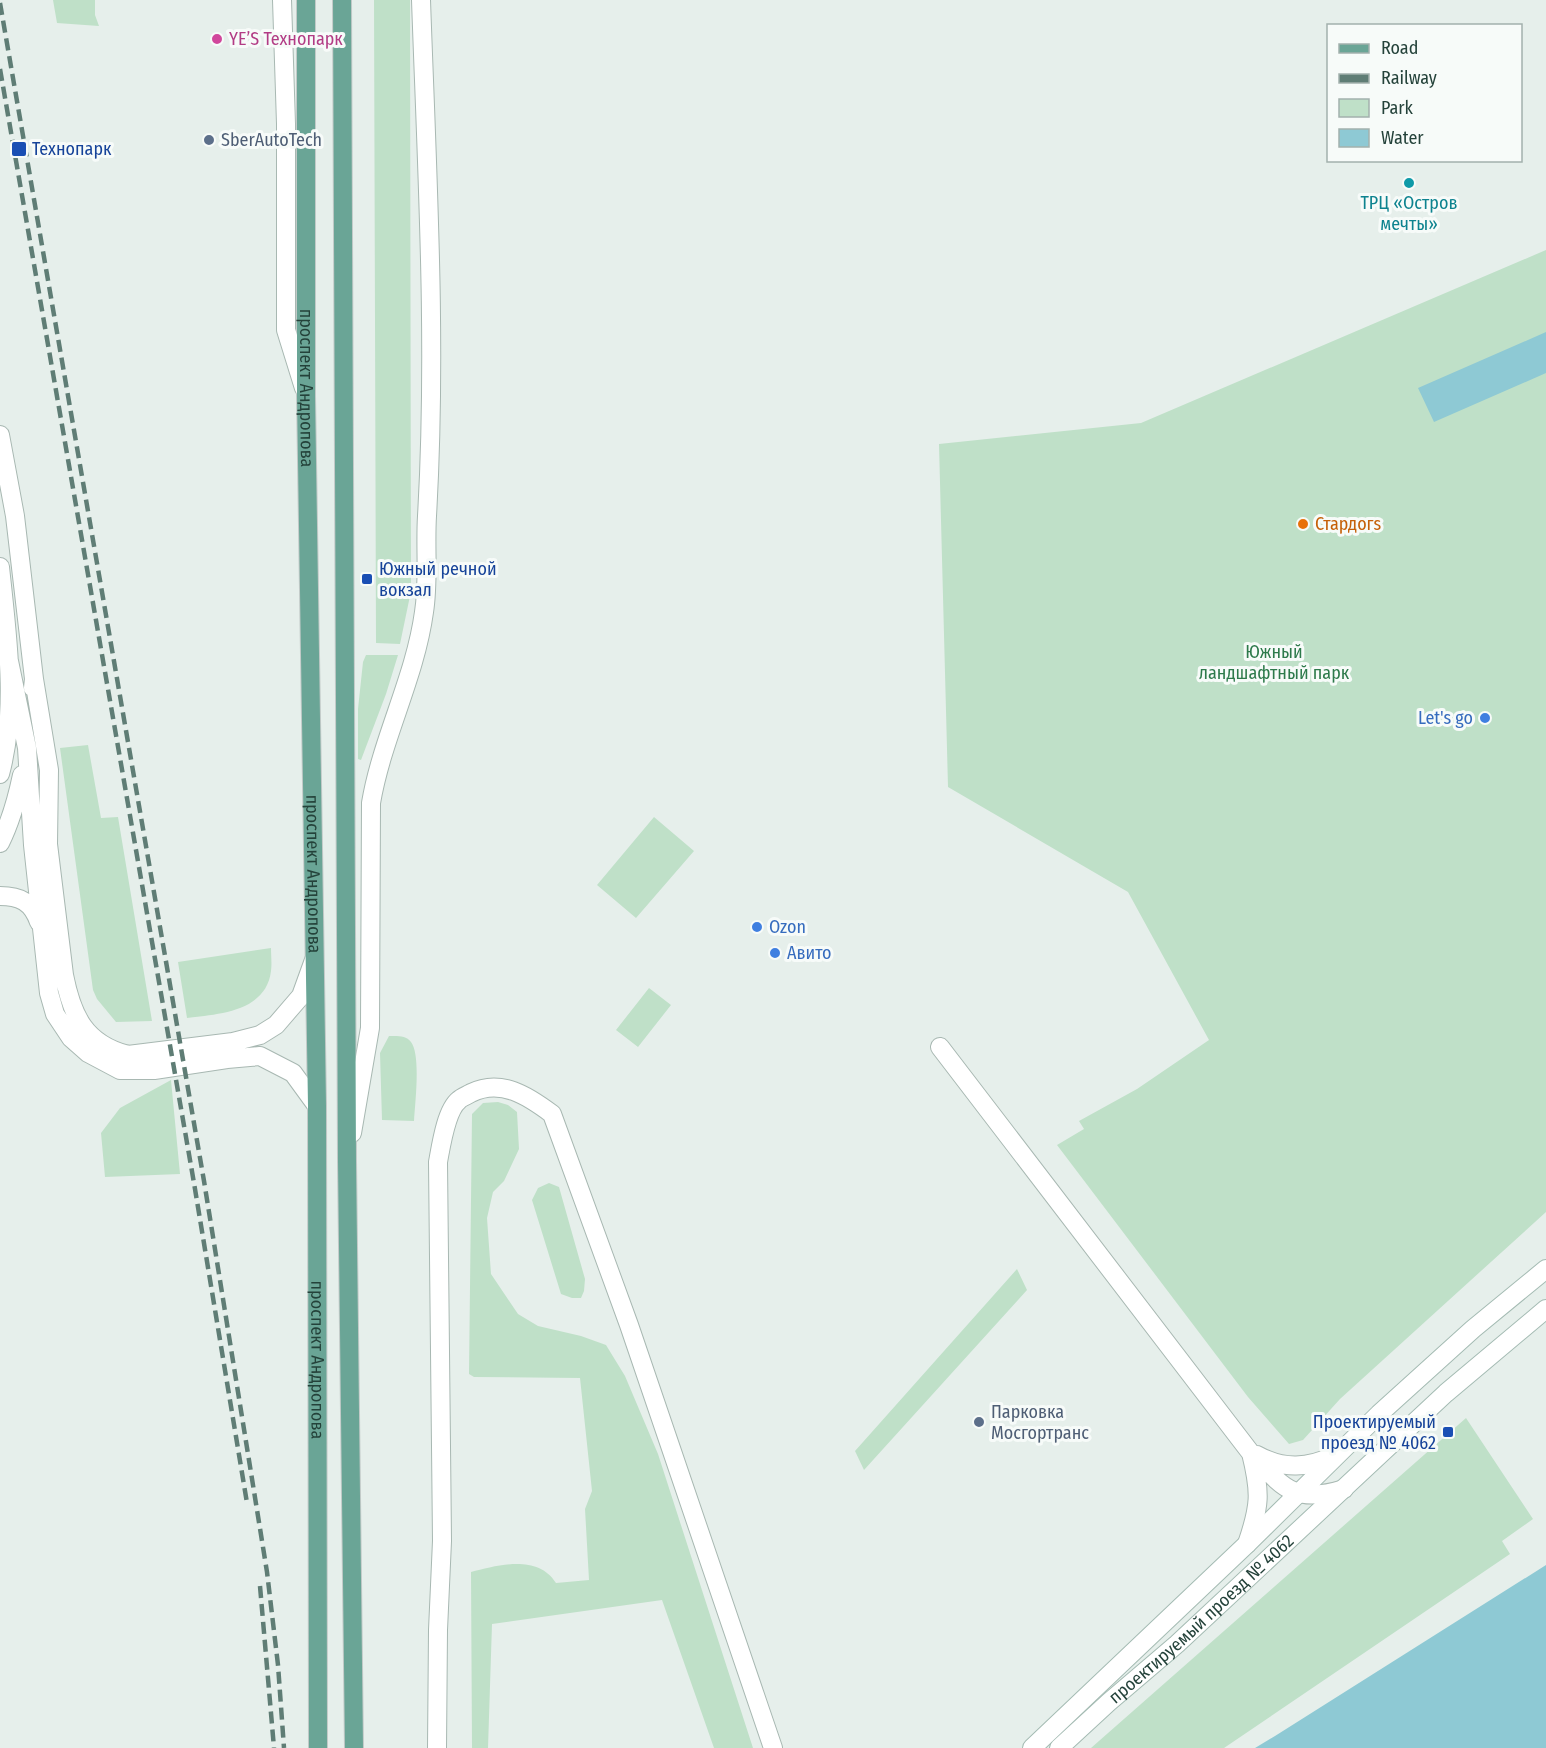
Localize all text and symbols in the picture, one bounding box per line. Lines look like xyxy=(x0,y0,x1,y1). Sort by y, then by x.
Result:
legend xyxy=(1327,24,1522,162)
place label: YE’S Технопарк xyxy=(229,28,343,50)
marker: YE’S Технопарк xyxy=(210,32,224,46)
text: Road xyxy=(1381,37,1418,59)
text: Railway xyxy=(1381,67,1437,89)
text: Park xyxy=(1381,97,1414,119)
text: Water xyxy=(1381,127,1424,149)
place label: SberAutoTech xyxy=(221,129,322,151)
marker: SberAutoTech xyxy=(202,133,216,147)
place label: Технопарк xyxy=(32,138,112,160)
marker: Технопарк xyxy=(10,140,28,158)
marker: ТРЦ «Остров мечты» xyxy=(1402,176,1416,190)
place label: ТРЦ «Остров мечты» xyxy=(1361,192,1457,235)
street label: проспект Андропова xyxy=(295,309,318,468)
place label: Стардогs xyxy=(1315,513,1382,535)
marker: Стардогs xyxy=(1296,517,1310,531)
place label: Южный речной вокзал xyxy=(379,558,497,601)
marker: Южный речной вокзал xyxy=(360,572,374,586)
park label: Южный ландшафтный парк xyxy=(1199,641,1350,684)
place label: Let's go xyxy=(1418,707,1473,729)
marker: Let's go xyxy=(1478,711,1492,725)
street label: проспект Андропова xyxy=(301,794,326,954)
place label: Ozon xyxy=(769,916,806,938)
marker: Ozon xyxy=(750,920,764,934)
place label: Авито xyxy=(787,942,832,964)
marker: Авито xyxy=(768,946,782,960)
street label: проспект Андропова xyxy=(306,1281,329,1439)
place label: Парковка Мосгортранс xyxy=(991,1401,1089,1444)
place label: Проектируемый проезд № 4062 xyxy=(1313,1411,1436,1454)
marker: Парковка Мосгортранс xyxy=(972,1415,986,1429)
marker: Проектируемый проезд № 4062 xyxy=(1441,1425,1455,1439)
street label: проектируемый проезд № 4062 xyxy=(1104,1530,1298,1708)

